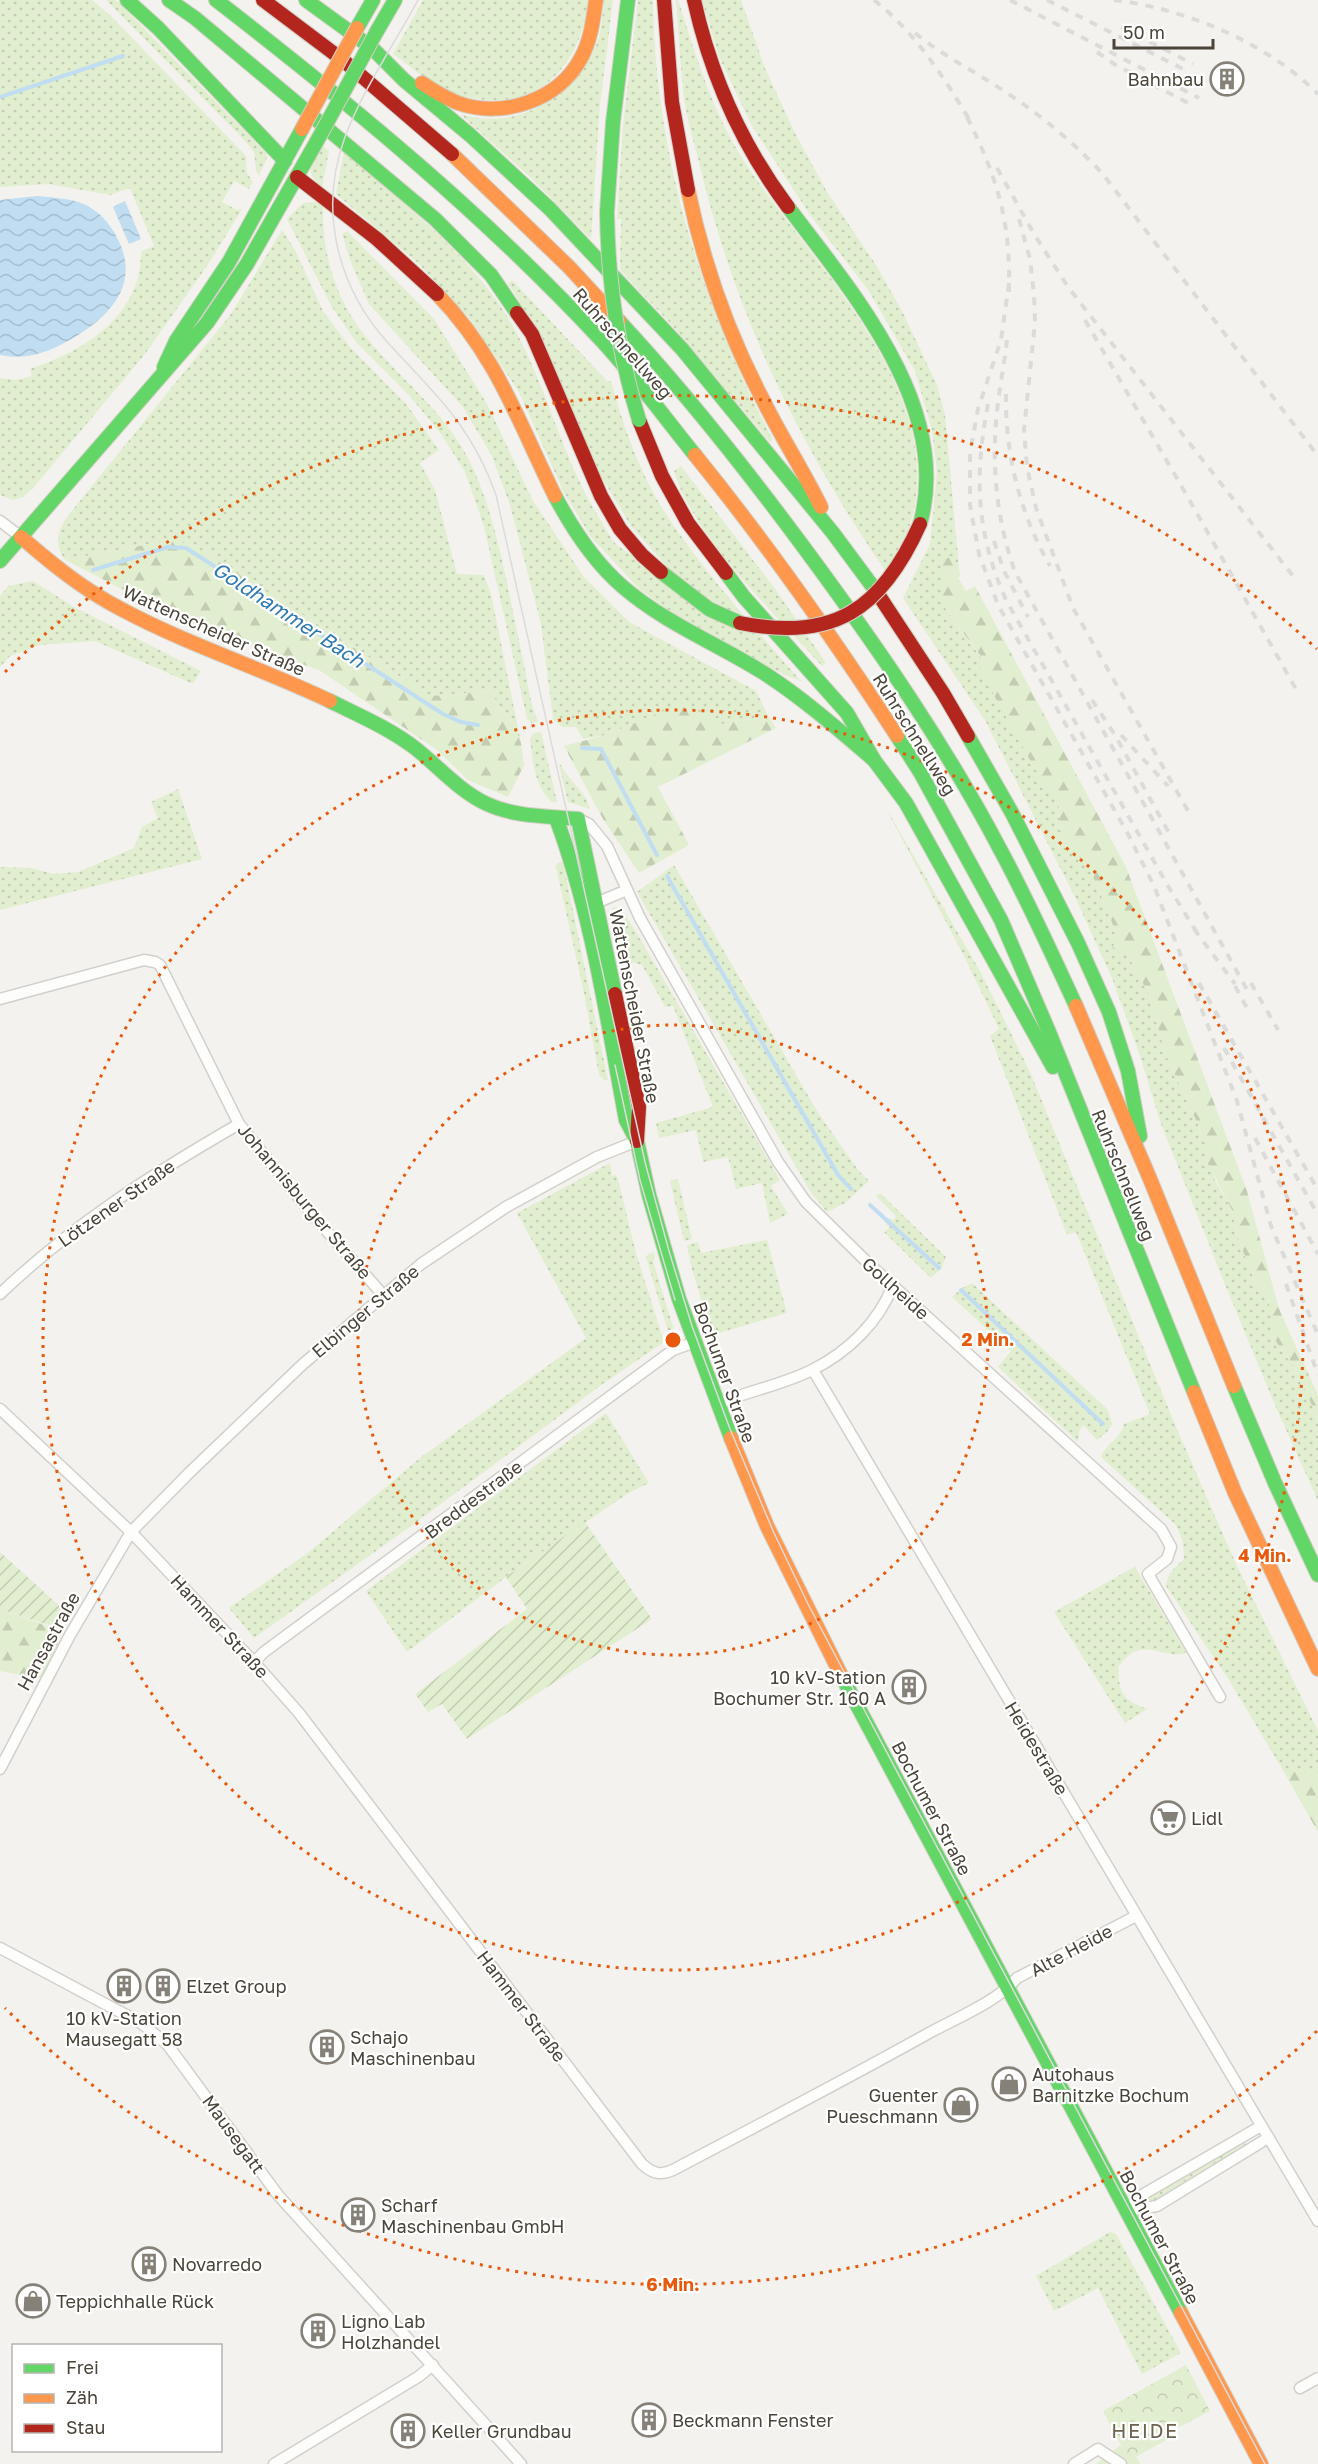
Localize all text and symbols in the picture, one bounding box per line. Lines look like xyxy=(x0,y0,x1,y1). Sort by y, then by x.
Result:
scale bar xyxy=(1114,12,1213,50)
text: 50 m xyxy=(1123,21,1165,43)
building icon: Bahnbau xyxy=(1209,61,1245,97)
place label: Bahnbau xyxy=(1128,68,1204,90)
street label: Ruhrschnellweg xyxy=(569,283,677,403)
water label: Goldhammer Bach xyxy=(209,556,370,672)
street label: Wattenscheider Straße xyxy=(119,580,309,680)
street label: Ruhrschnellweg xyxy=(869,669,961,799)
street label: Wattenscheider Straße xyxy=(605,907,665,1105)
street label: Ruhrschnellweg xyxy=(1088,1106,1160,1244)
street label: Johannisburger Straße xyxy=(233,1119,377,1283)
street label: Lötzener Straße xyxy=(53,1155,179,1251)
street label: Gollheide xyxy=(858,1252,934,1324)
street label: Elbinger Straße xyxy=(307,1260,423,1362)
street label: Bochumer Straße xyxy=(689,1298,761,1446)
text: 2 Min. xyxy=(961,1328,1015,1350)
centre of rings xyxy=(663,1330,683,1350)
street label: Breddestraße xyxy=(420,1455,526,1543)
text: 4 Min. xyxy=(1238,1544,1292,1566)
street label: Hammer Straße xyxy=(166,1570,274,1682)
street label: Hansastraße xyxy=(12,1588,84,1694)
place label: 10 kV-Station Bochumer Str. 160 A xyxy=(713,1666,886,1709)
building icon: 10 kV-Station Bochumer Str. 160 A xyxy=(891,1669,927,1705)
street label: Heidestraße xyxy=(1001,1697,1073,1799)
street label: Bochumer Straße xyxy=(887,1737,977,1879)
supermarket icon: Lidl xyxy=(1150,1800,1186,1836)
place label: Lidl xyxy=(1191,1807,1223,1829)
street label: Alte Heide xyxy=(1026,1919,1116,1981)
street label: Hammer Straße xyxy=(473,1946,571,2066)
building icon: 10 kV-Station Mausegatt 58 xyxy=(106,1968,142,2004)
building icon: Elzet Group xyxy=(145,1968,181,2004)
place label: Elzet Group xyxy=(186,1975,287,1997)
place label: 10 kV-Station Mausegatt 58 xyxy=(65,2007,183,2050)
place label: Schajo Maschinenbau xyxy=(350,2026,476,2069)
building icon: Schajo Maschinenbau xyxy=(309,2029,345,2065)
place label: Autohaus Barnitzke Bochum xyxy=(1032,2063,1189,2106)
shop icon: Autohaus Barnitzke Bochum xyxy=(991,2066,1027,2102)
place label: Guenter Pueschmann xyxy=(826,2084,938,2127)
shop icon: Guenter Pueschmann xyxy=(943,2087,979,2123)
street label: Mausegatt xyxy=(198,2090,270,2178)
street label: Bochumer Straße xyxy=(1115,2166,1205,2308)
place label: Scharf Maschinenbau GmbH xyxy=(381,2194,564,2237)
building icon: Scharf Maschinenbau GmbH xyxy=(340,2197,376,2233)
building icon: Novarredo xyxy=(131,2246,167,2282)
place label: Novarredo xyxy=(172,2253,262,2275)
text: 6 Min. xyxy=(646,2273,700,2295)
shop icon: Teppichhalle Rück xyxy=(15,2283,51,2319)
place label: Teppichhalle Rück xyxy=(56,2290,214,2312)
place label: Ligno Lab Holzhandel xyxy=(341,2310,440,2353)
building icon: Ligno Lab Holzhandel xyxy=(300,2313,336,2349)
legend xyxy=(12,2344,222,2452)
text: Frei xyxy=(66,2356,99,2378)
text: Zäh xyxy=(66,2386,98,2408)
building icon: Beckmann Fenster xyxy=(631,2402,667,2438)
place label: Beckmann Fenster xyxy=(672,2409,833,2431)
building icon: Keller Grundbau xyxy=(390,2413,426,2449)
text: Stau xyxy=(66,2416,105,2438)
district label: HEIDE xyxy=(1111,2418,1179,2442)
place label: Keller Grundbau xyxy=(431,2420,572,2442)

